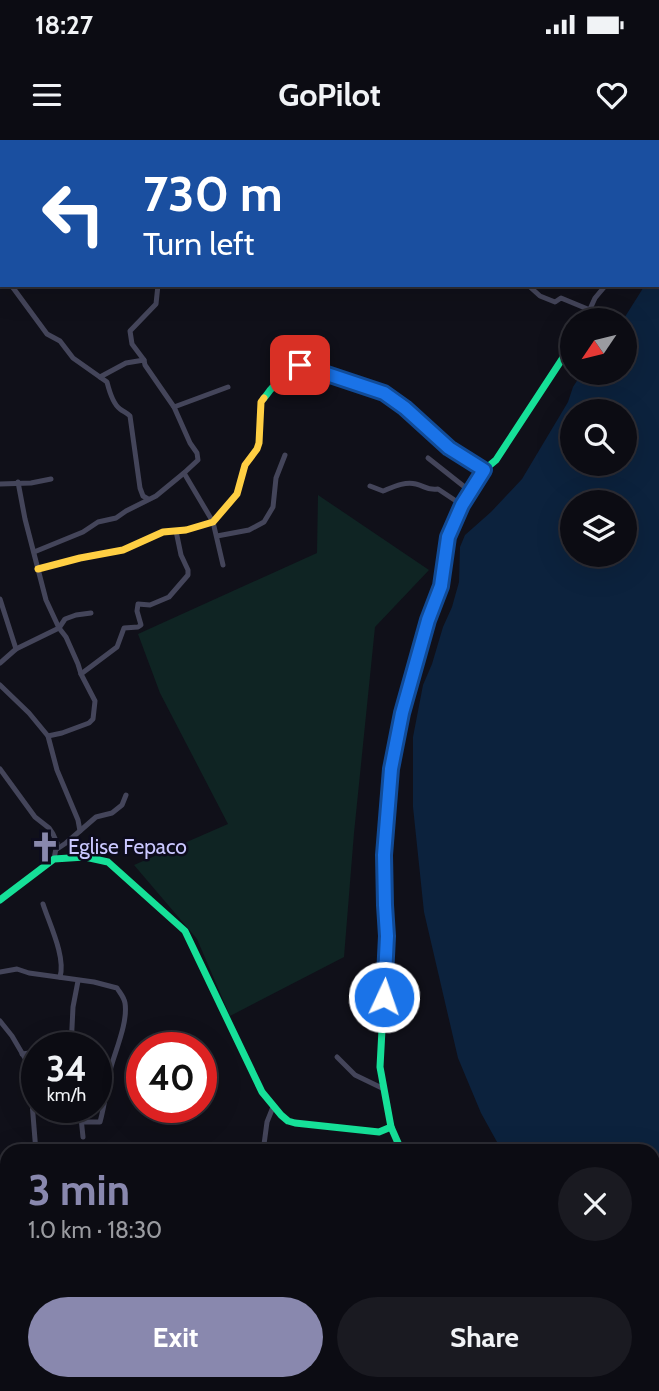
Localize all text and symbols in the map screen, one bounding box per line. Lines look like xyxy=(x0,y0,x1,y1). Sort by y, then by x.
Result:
text: 18:27 xyxy=(35,9,93,41)
text: GoPilot xyxy=(278,75,381,114)
icon: menu xyxy=(28,76,66,114)
icon: heart xyxy=(593,76,631,114)
text: 730 m xyxy=(143,164,283,223)
icon: left xyxy=(28,168,119,259)
text: Turn left xyxy=(143,224,254,263)
north arrow xyxy=(560,308,637,385)
map controls xyxy=(560,308,637,567)
pin xyxy=(270,335,330,395)
icon: arrive xyxy=(281,346,319,384)
button: search xyxy=(560,399,637,476)
button: layers xyxy=(560,490,637,567)
church icon: Eglise Fepaco xyxy=(28,830,62,864)
place label: Eglise Fepaco xyxy=(68,834,187,859)
position arrow xyxy=(347,960,421,1034)
speed limit sign: 40 xyxy=(126,1032,217,1123)
text: 34 xyxy=(46,1047,87,1090)
text: km/h xyxy=(47,1084,86,1106)
text: 3 min xyxy=(28,1164,130,1216)
button: close xyxy=(558,1167,632,1241)
text: 1.0 km · 18:30 xyxy=(28,1216,162,1244)
button: Exit xyxy=(28,1297,323,1377)
button: Share xyxy=(337,1297,632,1377)

